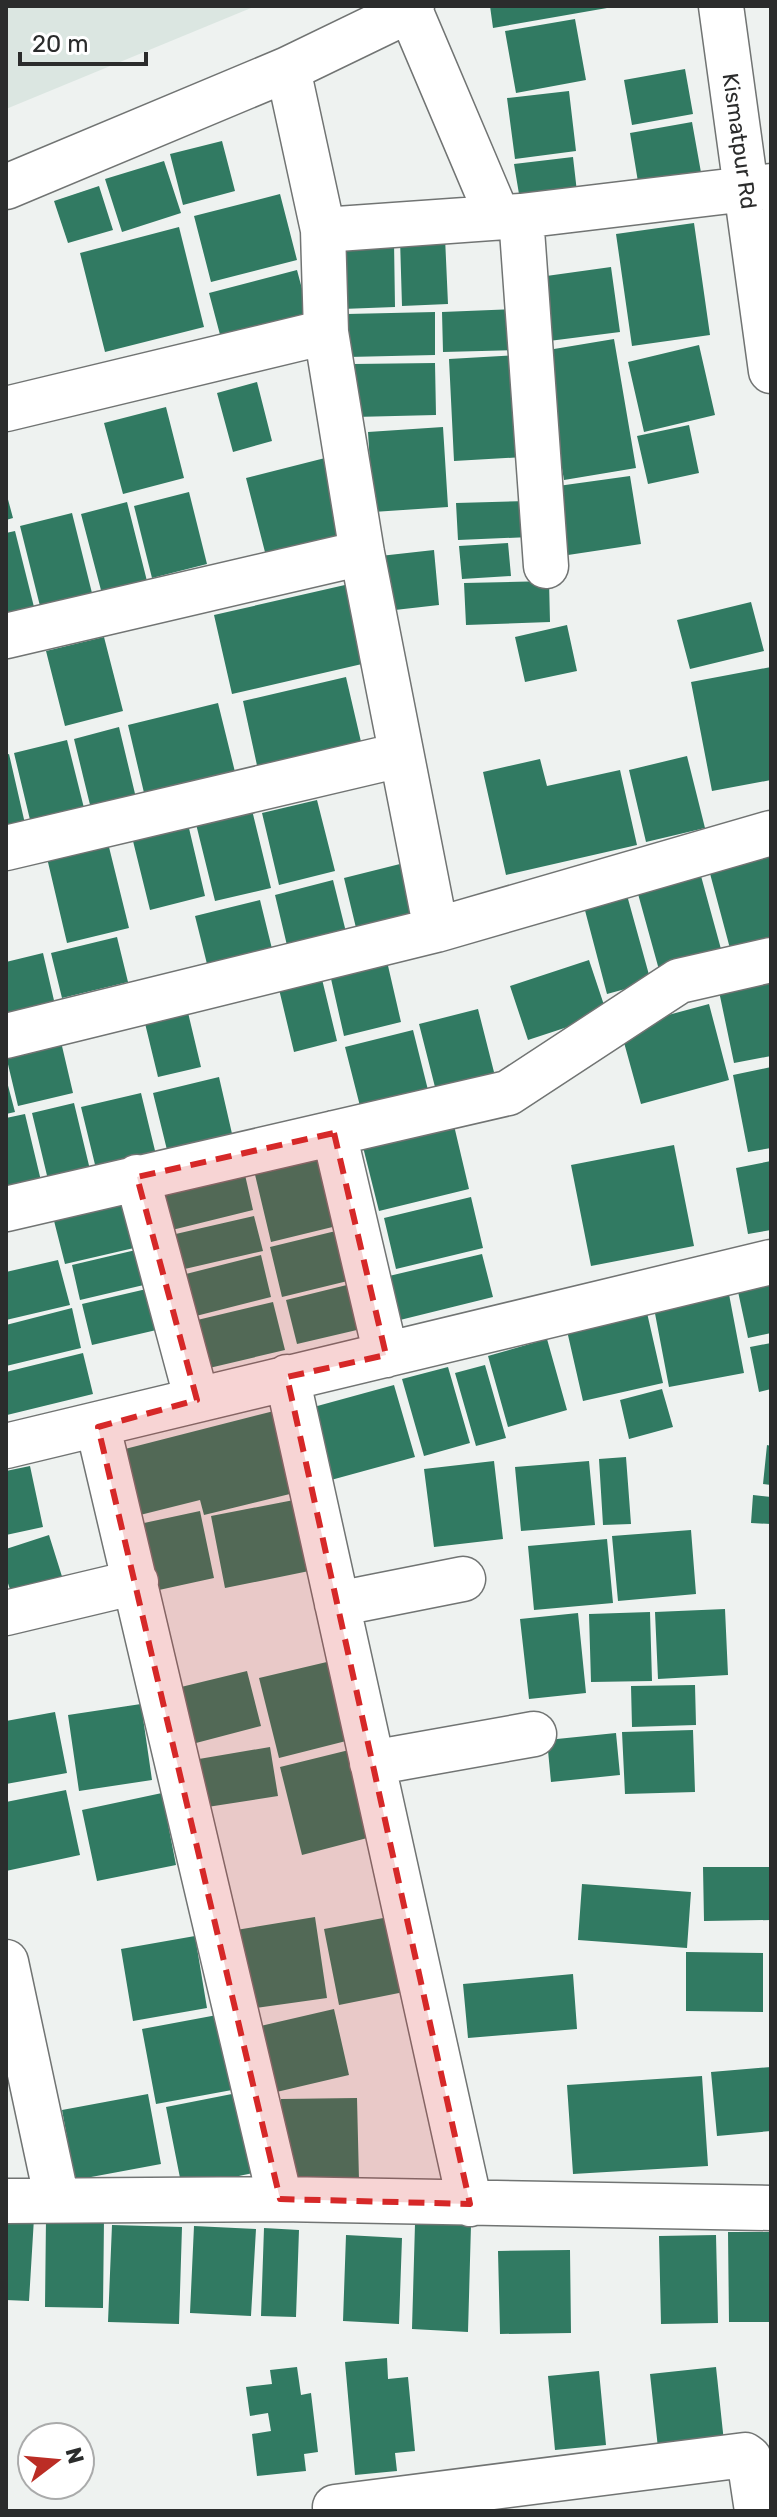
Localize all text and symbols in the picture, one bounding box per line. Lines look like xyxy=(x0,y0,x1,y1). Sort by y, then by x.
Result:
scale bar xyxy=(20,16,146,66)
text: 20 m xyxy=(32,30,89,58)
street label: Kismatpur Rd xyxy=(717,71,762,211)
north arrow xyxy=(16,2421,96,2501)
text: N xyxy=(60,2444,90,2467)

